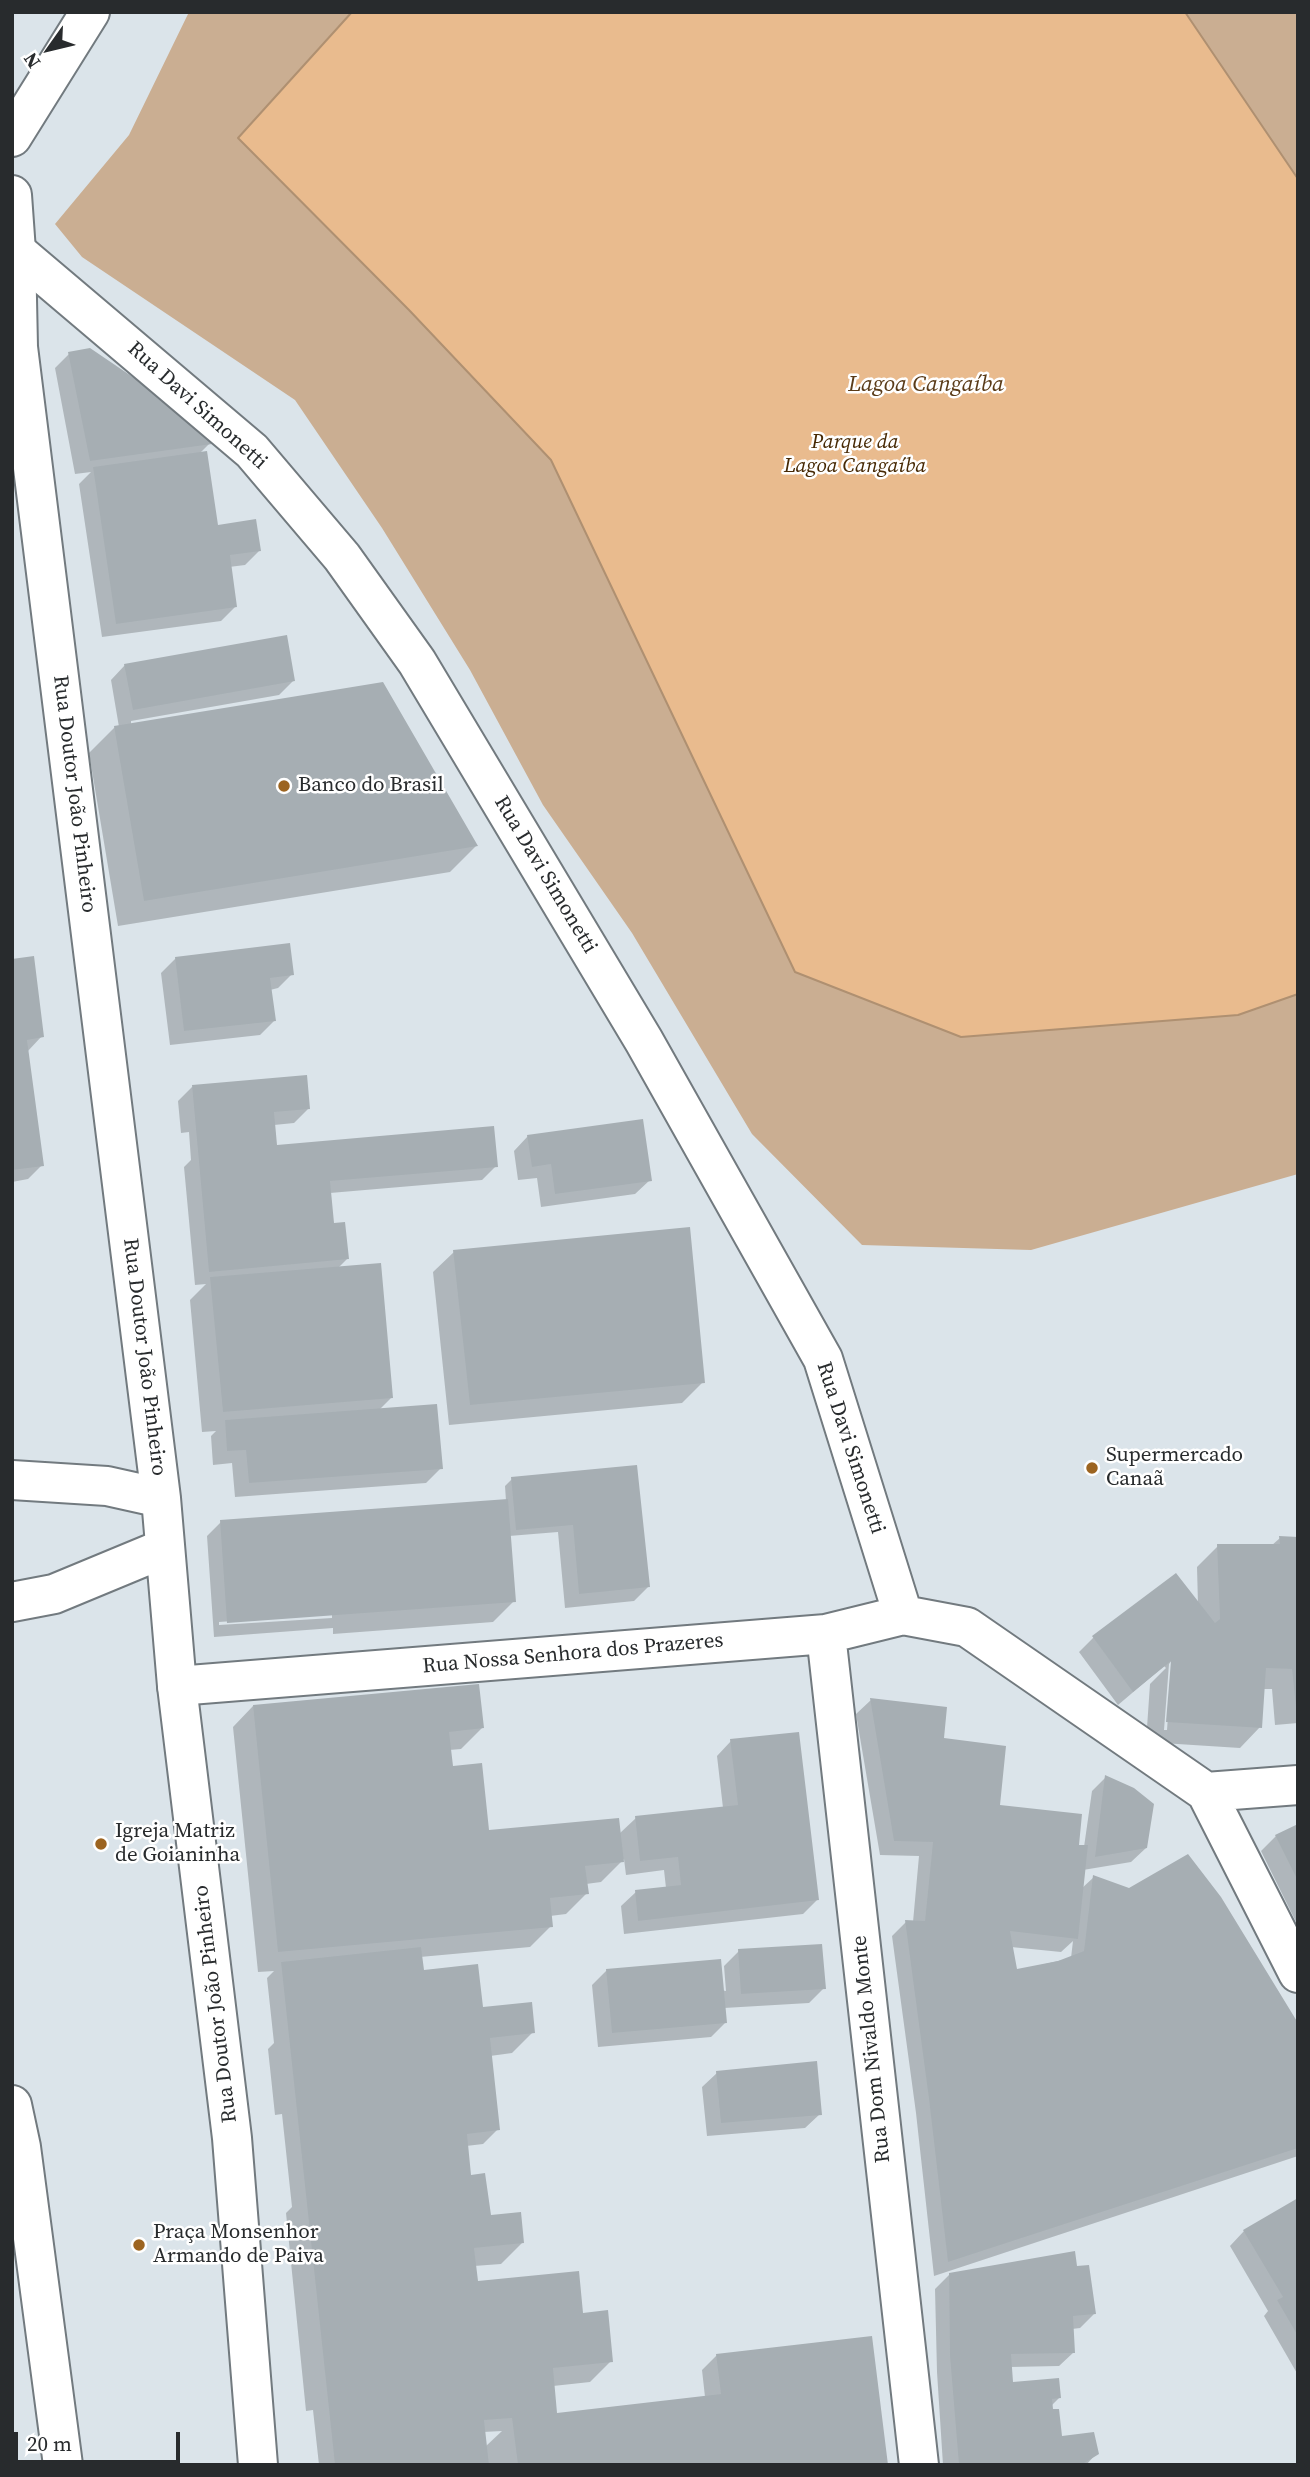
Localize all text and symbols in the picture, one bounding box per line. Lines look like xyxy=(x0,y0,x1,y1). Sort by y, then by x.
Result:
north arrow xyxy=(14,14,84,84)
text: N xyxy=(17,48,46,74)
street label: Rua Davi Simonetti xyxy=(122,337,272,475)
water label: Lagoa Cangaíba xyxy=(848,371,1004,399)
park label: Parque da Lagoa Cangaíba xyxy=(784,430,926,480)
street label: Rua Doutor João Pinheiro xyxy=(47,674,101,914)
place label: Banco do Brasil xyxy=(298,773,444,799)
marker: Banco do Brasil xyxy=(276,778,292,794)
street label: Rua Davi Simonetti xyxy=(488,792,602,958)
street label: Rua Doutor João Pinheiro xyxy=(117,1237,171,1477)
street label: Rua Davi Simonetti xyxy=(810,1359,890,1537)
place label: Supermercado Canaã xyxy=(1106,1443,1243,1493)
marker: Supermercado Canaã xyxy=(1084,1460,1100,1476)
street label: Rua Nossa Senhora dos Prazeres xyxy=(421,1628,725,1680)
place label: Igreja Matriz de Goianinha xyxy=(115,1819,240,1869)
marker: Igreja Matriz de Goianinha xyxy=(93,1836,109,1852)
street label: Rua Doutor João Pinheiro xyxy=(189,1884,243,2124)
street label: Rua Dom Nivaldo Monte xyxy=(848,1934,896,2164)
place label: Praça Monsenhor Armando de Paiva xyxy=(153,2220,324,2270)
marker: Praça Monsenhor Armando de Paiva xyxy=(131,2237,147,2253)
scale bar xyxy=(18,2418,184,2462)
text: 20 m xyxy=(27,2429,72,2458)

